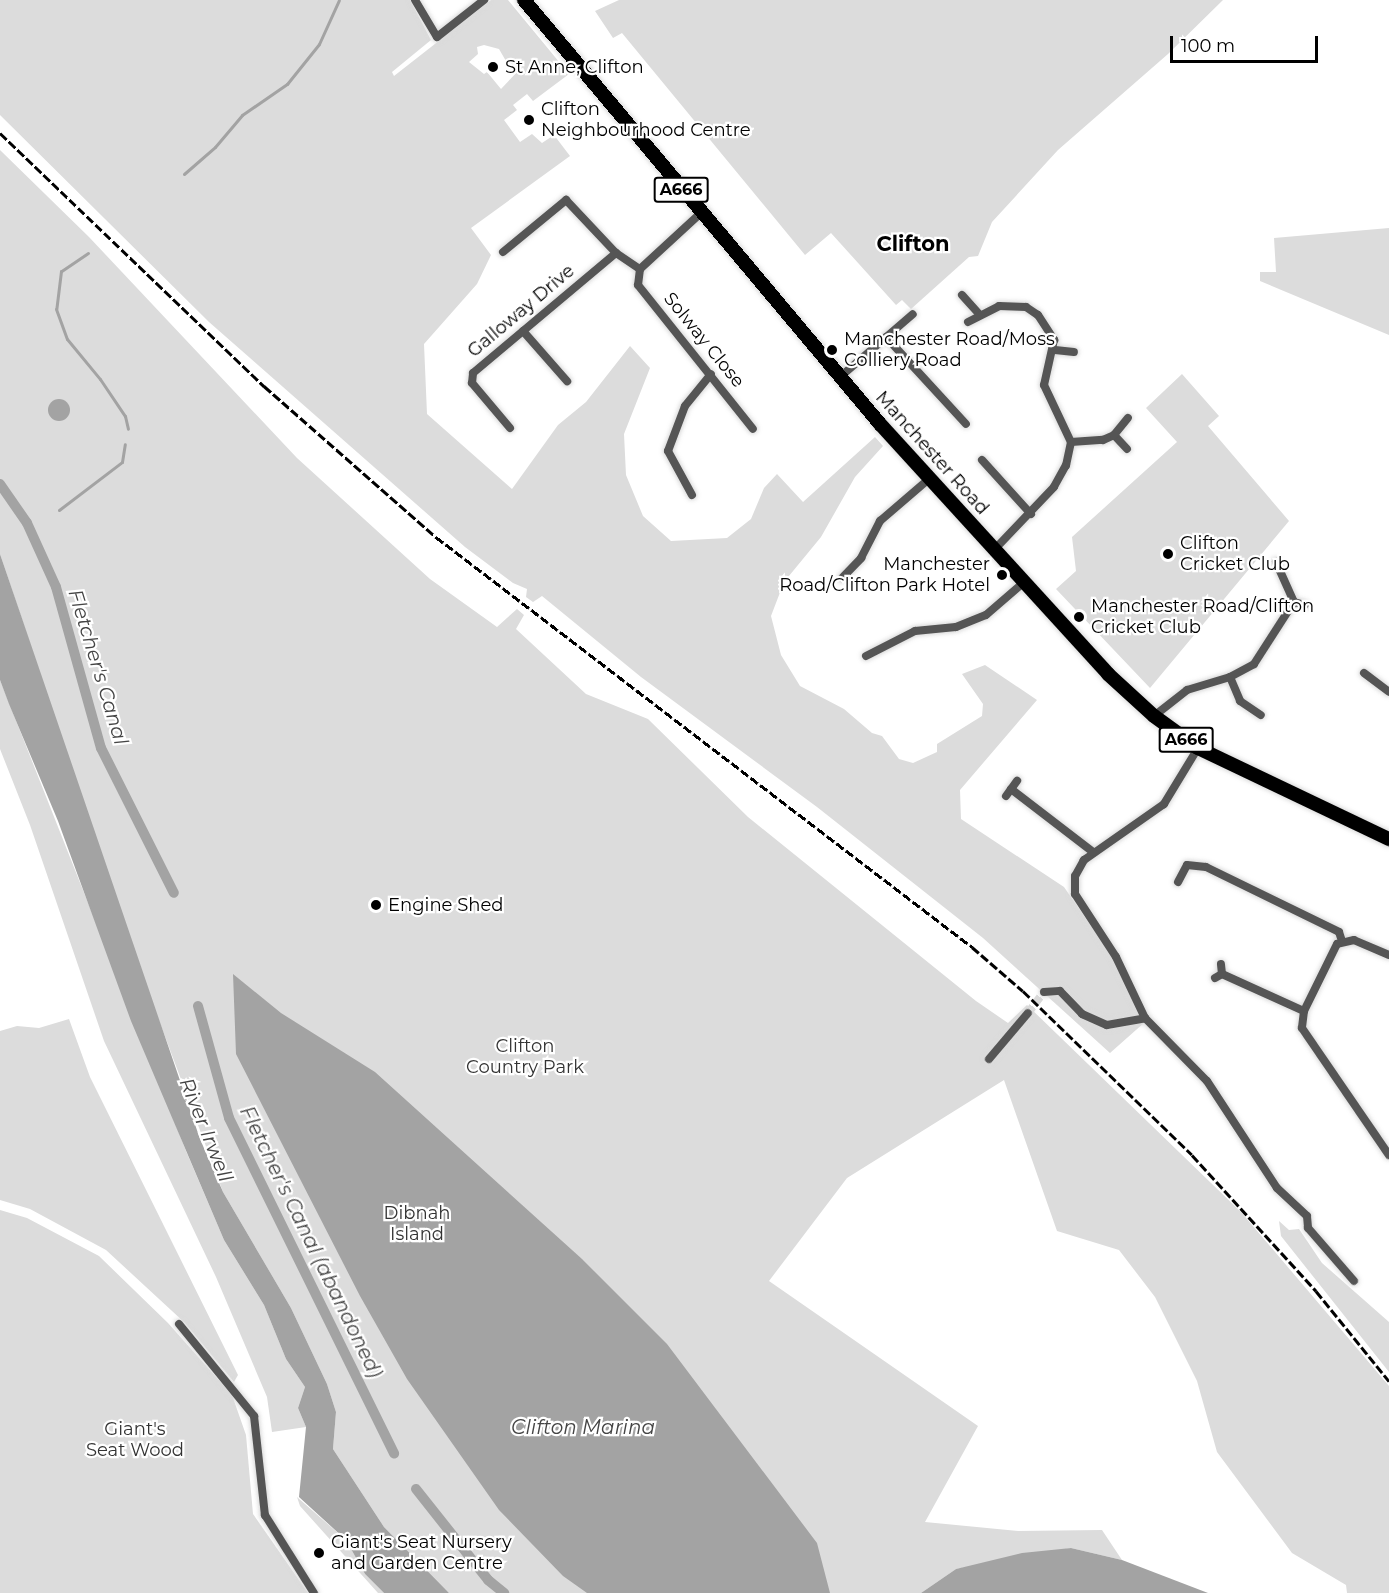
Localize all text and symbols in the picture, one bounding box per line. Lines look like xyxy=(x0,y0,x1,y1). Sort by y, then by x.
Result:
scale bar xyxy=(1173,24,1322,62)
text: 100 m xyxy=(1181,35,1235,57)
place label: St Anne, Clifton xyxy=(505,56,644,78)
marker: St Anne, Clifton xyxy=(486,60,500,74)
place label: Clifton Neighbourhood Centre xyxy=(541,99,751,142)
marker: Clifton Neighbourhood Centre xyxy=(522,113,536,127)
road number: A666 xyxy=(652,177,710,203)
district label: Clifton xyxy=(876,231,950,257)
street label: Galloway Drive xyxy=(463,260,579,362)
street label: Solway Close xyxy=(659,288,749,392)
place label: Manchester Road/Moss Colliery Road xyxy=(844,329,1055,372)
marker: Manchester Road/Moss Colliery Road xyxy=(825,343,839,357)
street label: Manchester Road xyxy=(871,387,993,519)
place label: Clifton Cricket Club xyxy=(1180,533,1290,576)
marker: Clifton Cricket Club xyxy=(1161,547,1175,561)
place label: Manchester Road/Clifton Park Hotel xyxy=(779,554,990,596)
marker: Manchester Road/Clifton Park Hotel xyxy=(995,568,1009,582)
water label: Fletcher's Canal xyxy=(63,586,133,748)
place label: Manchester Road/Clifton Cricket Club xyxy=(1091,596,1314,638)
marker: Manchester Road/Clifton Cricket Club xyxy=(1072,610,1086,624)
road number: A666 xyxy=(1158,727,1214,753)
place label: Engine Shed xyxy=(388,894,503,916)
marker: Engine Shed xyxy=(369,898,383,912)
park label: Clifton Country Park xyxy=(466,1036,584,1078)
water label: River Irwell xyxy=(174,1074,238,1186)
water label: Fletcher's Canal (abandoned) xyxy=(235,1102,387,1382)
park label: Dibnah Island xyxy=(384,1203,450,1246)
water label: Clifton Marina xyxy=(511,1415,655,1439)
park label: Giant's Seat Wood xyxy=(86,1419,184,1462)
place label: Giant's Seat Nursery and Garden Centre xyxy=(331,1532,512,1574)
marker: Giant's Seat Nursery and Garden Centre xyxy=(312,1546,326,1560)

